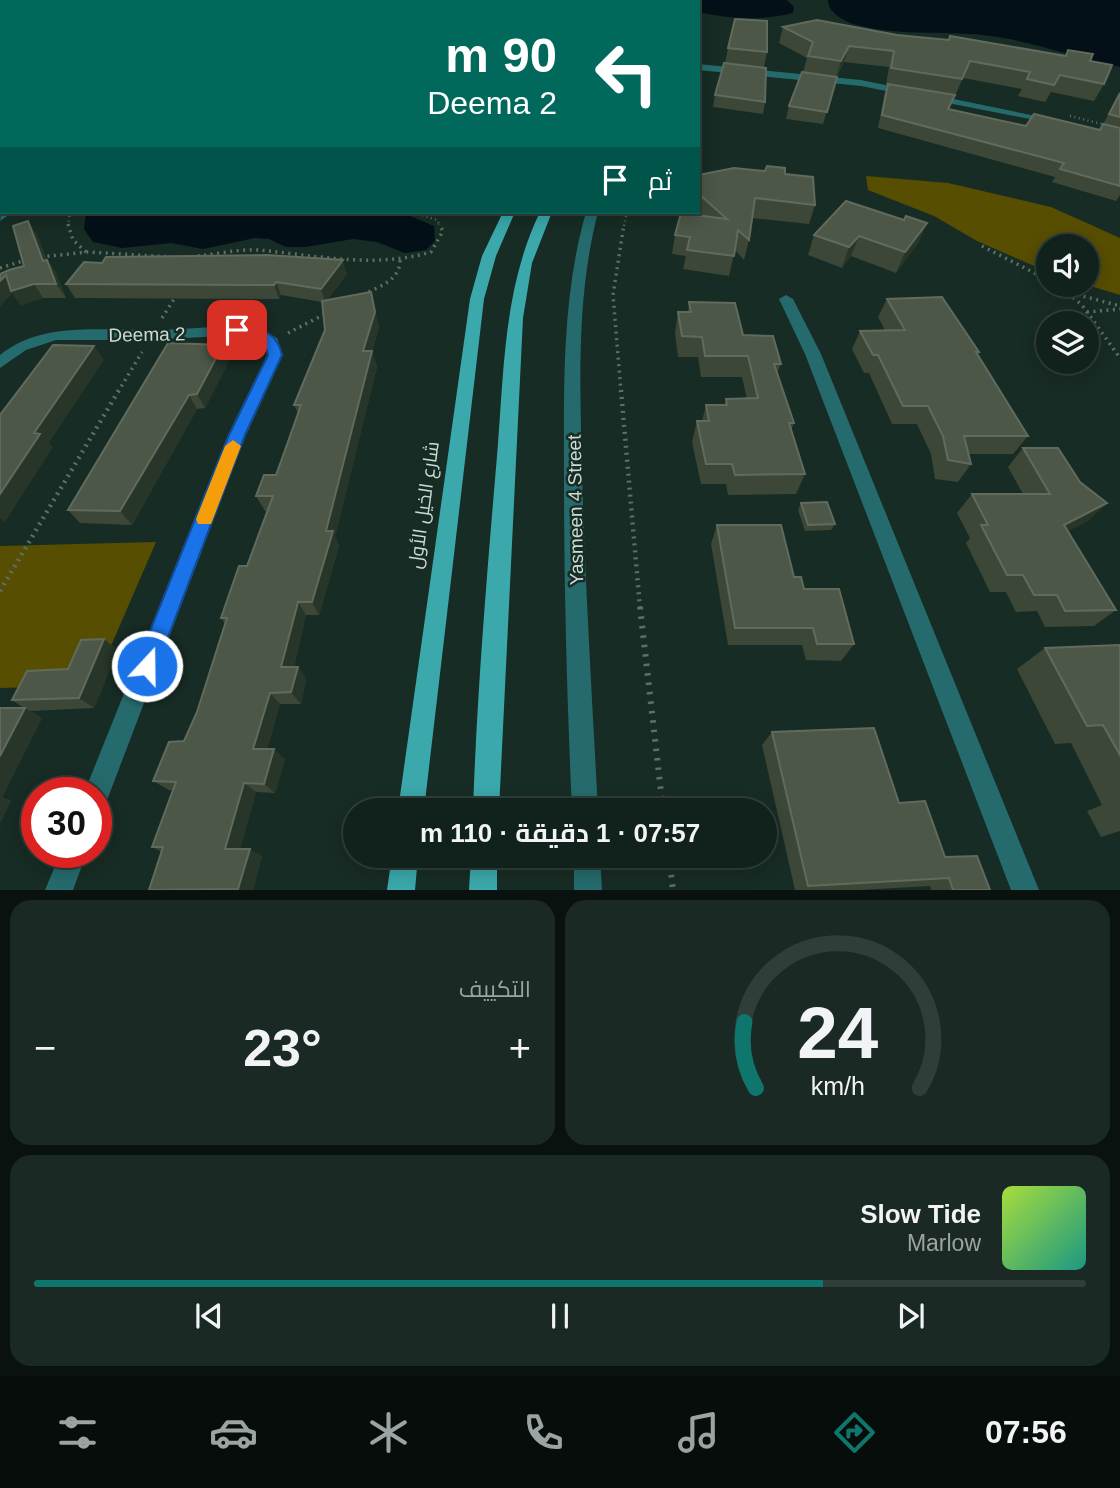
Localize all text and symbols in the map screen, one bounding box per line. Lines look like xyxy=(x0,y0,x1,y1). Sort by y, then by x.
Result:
text: 90 m xyxy=(445,28,557,82)
icon: left xyxy=(581,28,672,119)
text: Deema 2 xyxy=(427,85,557,121)
icon: arrive xyxy=(596,161,634,199)
text: ثم xyxy=(648,166,672,196)
map controls xyxy=(1036,234,1099,374)
button: sound xyxy=(1036,234,1099,297)
pin xyxy=(207,300,267,360)
icon: arrive xyxy=(218,311,256,349)
button: layers xyxy=(1036,311,1099,374)
street label: Deema 2 xyxy=(108,323,186,346)
street label: Yasmeen 4 Street xyxy=(564,434,587,586)
street label: شارع الخيل الأول xyxy=(404,440,446,571)
position arrow xyxy=(110,629,184,703)
speed limit sign: 30 xyxy=(21,777,112,868)
text: 07:57 · 1 دقيقة · 110 m xyxy=(420,818,700,848)
text: التكييف xyxy=(459,976,531,1002)
text: 24 xyxy=(797,993,878,1074)
text: 23° xyxy=(243,1019,322,1077)
text: − xyxy=(34,1027,56,1069)
text: + xyxy=(509,1027,531,1069)
text: km/h xyxy=(810,1072,865,1100)
text: Slow Tide xyxy=(860,1199,981,1229)
text: Marlow xyxy=(907,1230,981,1256)
icon: previous xyxy=(190,1297,228,1335)
icon: pause xyxy=(541,1297,579,1335)
icon: next xyxy=(892,1297,930,1335)
icon: filters xyxy=(53,1408,102,1457)
icon: car xyxy=(209,1408,258,1457)
icon: climate xyxy=(364,1408,413,1457)
icon: phone xyxy=(519,1408,568,1457)
icon: music xyxy=(674,1408,723,1457)
icon: directions xyxy=(830,1408,879,1457)
text: 07:56 xyxy=(985,1414,1067,1450)

